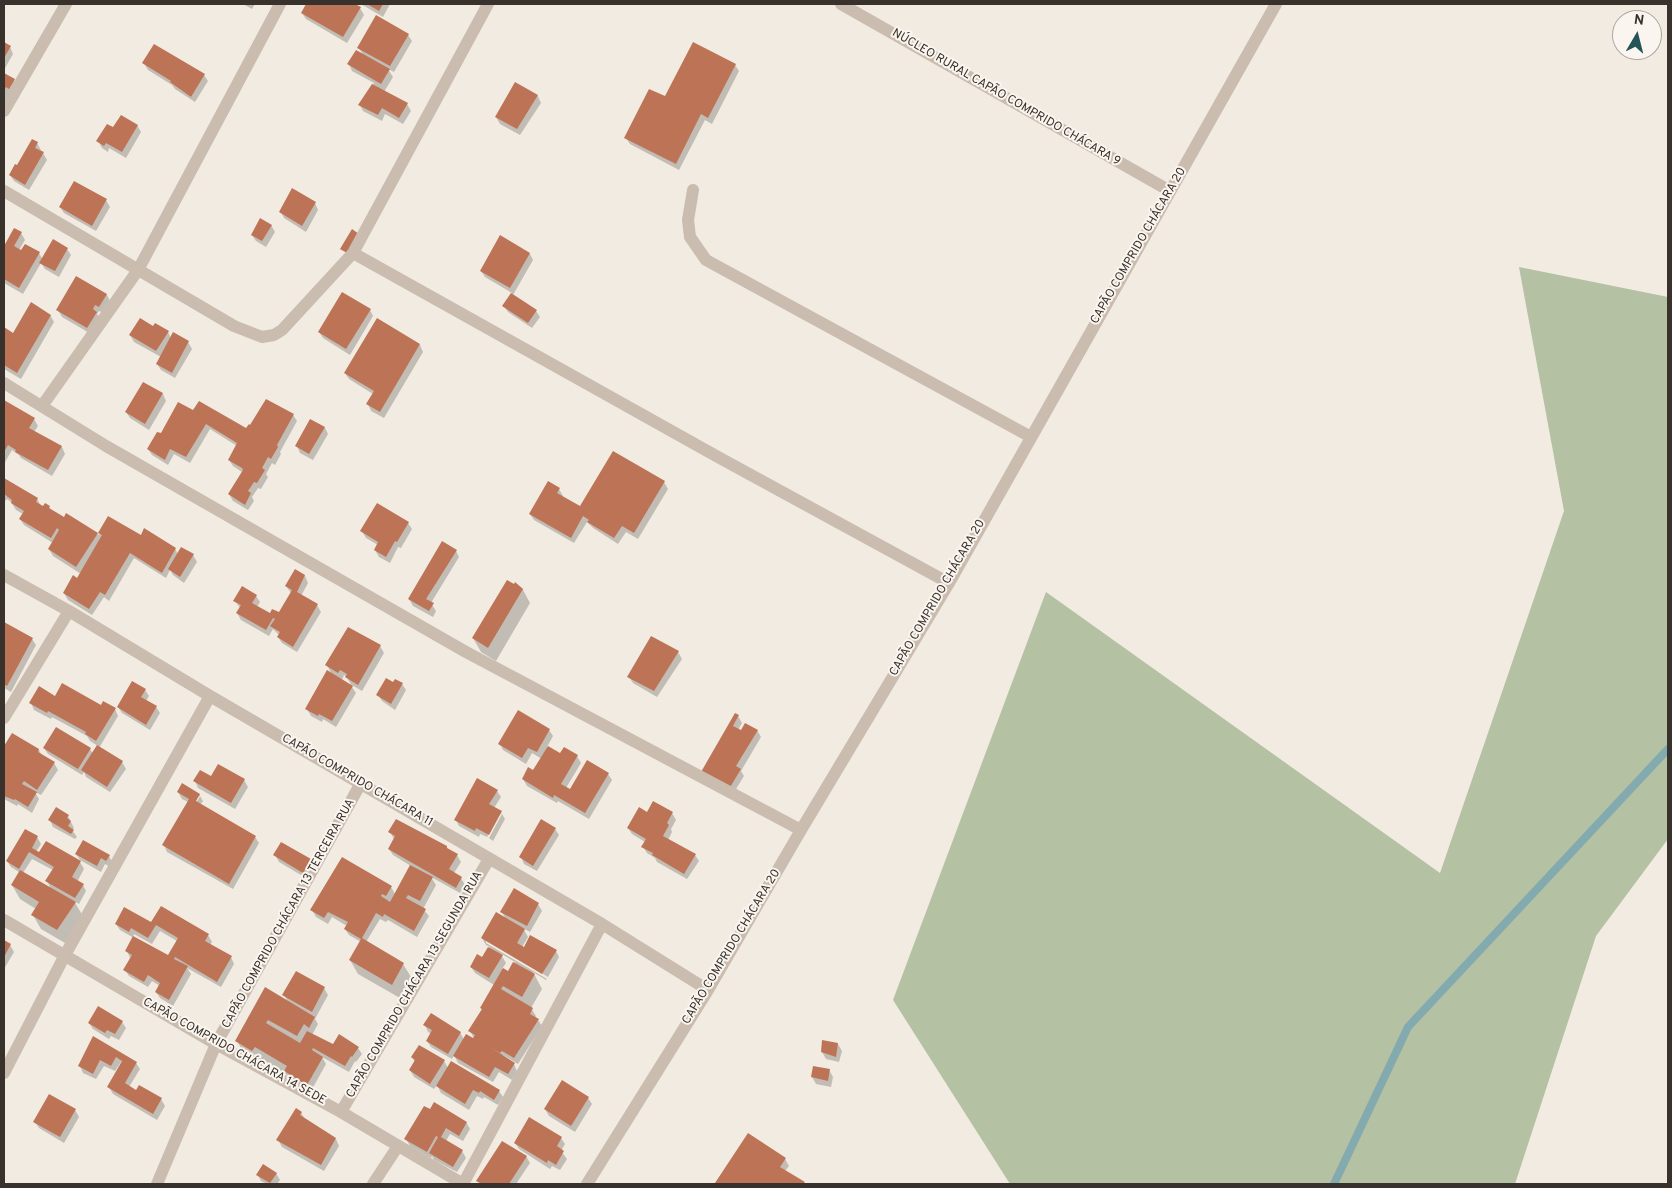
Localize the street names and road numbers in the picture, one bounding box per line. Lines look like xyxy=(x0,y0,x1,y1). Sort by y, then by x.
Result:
street label: NÚCLEO RURAL CAPÃO COMPRIDO CHÁCARA 9 xyxy=(889,26,1123,170)
street label: CAPÃO COMPRIDO CHÁCARA 20 xyxy=(1088,165,1190,327)
street label: CAPÃO COMPRIDO CHÁCARA 20 xyxy=(887,517,989,679)
street label: CAPÃO COMPRIDO CHÁCARA 11 xyxy=(279,732,435,830)
street label: CAPÃO COMPRIDO CHÁCARA 13 TERCEIRA RUA xyxy=(220,797,358,1031)
street label: CAPÃO COMPRIDO CHÁCARA 20 xyxy=(680,867,784,1027)
street label: CAPÃO COMPRIDO CHÁCARA 13 SEGUNDA RUA xyxy=(344,869,486,1101)
street label: CAPÃO COMPRIDO CHÁCARA 14 SEDE xyxy=(140,995,328,1109)

